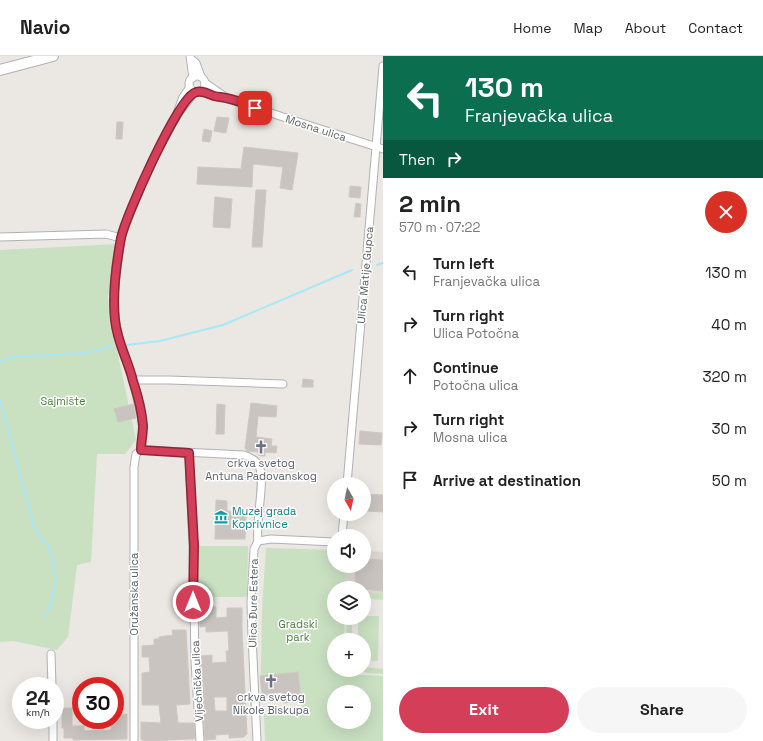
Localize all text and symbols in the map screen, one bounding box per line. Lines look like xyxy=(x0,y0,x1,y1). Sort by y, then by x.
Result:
text: Navio xyxy=(20,15,70,40)
text: Home xyxy=(513,19,551,37)
text: Map xyxy=(573,19,603,37)
text: About xyxy=(625,19,666,37)
text: Contact xyxy=(688,19,743,37)
text: 130 m xyxy=(465,69,544,105)
icon: left xyxy=(399,72,451,124)
pin xyxy=(238,91,272,125)
icon: arrive xyxy=(244,97,266,119)
text: Franjevačka ulica xyxy=(465,104,613,127)
street label: Mosna ulica xyxy=(284,112,349,145)
icon: right xyxy=(443,148,465,170)
text: Then xyxy=(399,150,435,169)
text: 2 min xyxy=(399,188,461,219)
button: close xyxy=(705,191,747,233)
text: 570 m · 07:22 xyxy=(399,219,480,236)
street label: Ulica Matije Gupca xyxy=(354,225,376,324)
text: Turn left xyxy=(433,254,495,273)
icon: left xyxy=(399,261,421,283)
text: 130 m xyxy=(705,263,747,282)
text: Franjevačka ulica xyxy=(433,273,540,290)
text: Turn right xyxy=(433,306,504,325)
icon: right xyxy=(399,313,421,335)
text: 40 m xyxy=(711,315,747,334)
text: Ulica Potočna xyxy=(433,325,519,342)
text: Continue xyxy=(433,358,499,377)
icon: ahead xyxy=(399,365,421,387)
text: 320 m xyxy=(703,367,747,386)
text: Potočna ulica xyxy=(433,377,518,394)
park label: Sajmište xyxy=(41,394,86,408)
text: Turn right xyxy=(433,410,504,429)
icon: right xyxy=(399,417,421,439)
text: 30 m xyxy=(712,419,747,438)
text: Mosna ulica xyxy=(433,429,508,446)
church icon: crkva svetog Antuna Padovanskog xyxy=(253,439,269,455)
place label: crkva svetog Antuna Padovanskog xyxy=(205,456,317,483)
icon: arrive xyxy=(399,469,421,491)
text: Arrive at destination xyxy=(433,471,581,490)
text: 50 m xyxy=(712,471,747,490)
north arrow xyxy=(327,477,371,521)
map controls xyxy=(327,477,371,729)
place label: Muzej grada Koprivnice xyxy=(232,504,297,531)
museum icon: Muzej grada Koprivnice xyxy=(213,509,229,525)
button: sound xyxy=(327,529,371,573)
street label: Oružanska ulica xyxy=(127,552,141,635)
street label: Ulica Đure Estera xyxy=(245,558,261,648)
position arrow xyxy=(172,581,214,623)
button: layers xyxy=(327,581,371,625)
park label: Gradski park xyxy=(279,617,318,644)
button: + xyxy=(327,633,371,677)
street label: Vijećnička ulica xyxy=(188,639,206,722)
church icon: crkva svetog Nikole Biskupa xyxy=(263,673,279,689)
speed limit sign: 30 xyxy=(72,677,124,729)
text: 24 xyxy=(26,685,50,711)
button: − xyxy=(327,685,371,729)
button: Exit xyxy=(399,687,569,733)
button: Share xyxy=(577,687,747,733)
place label: crkva svetog Nikole Biskupa xyxy=(233,690,310,717)
text: km/h xyxy=(26,706,50,719)

